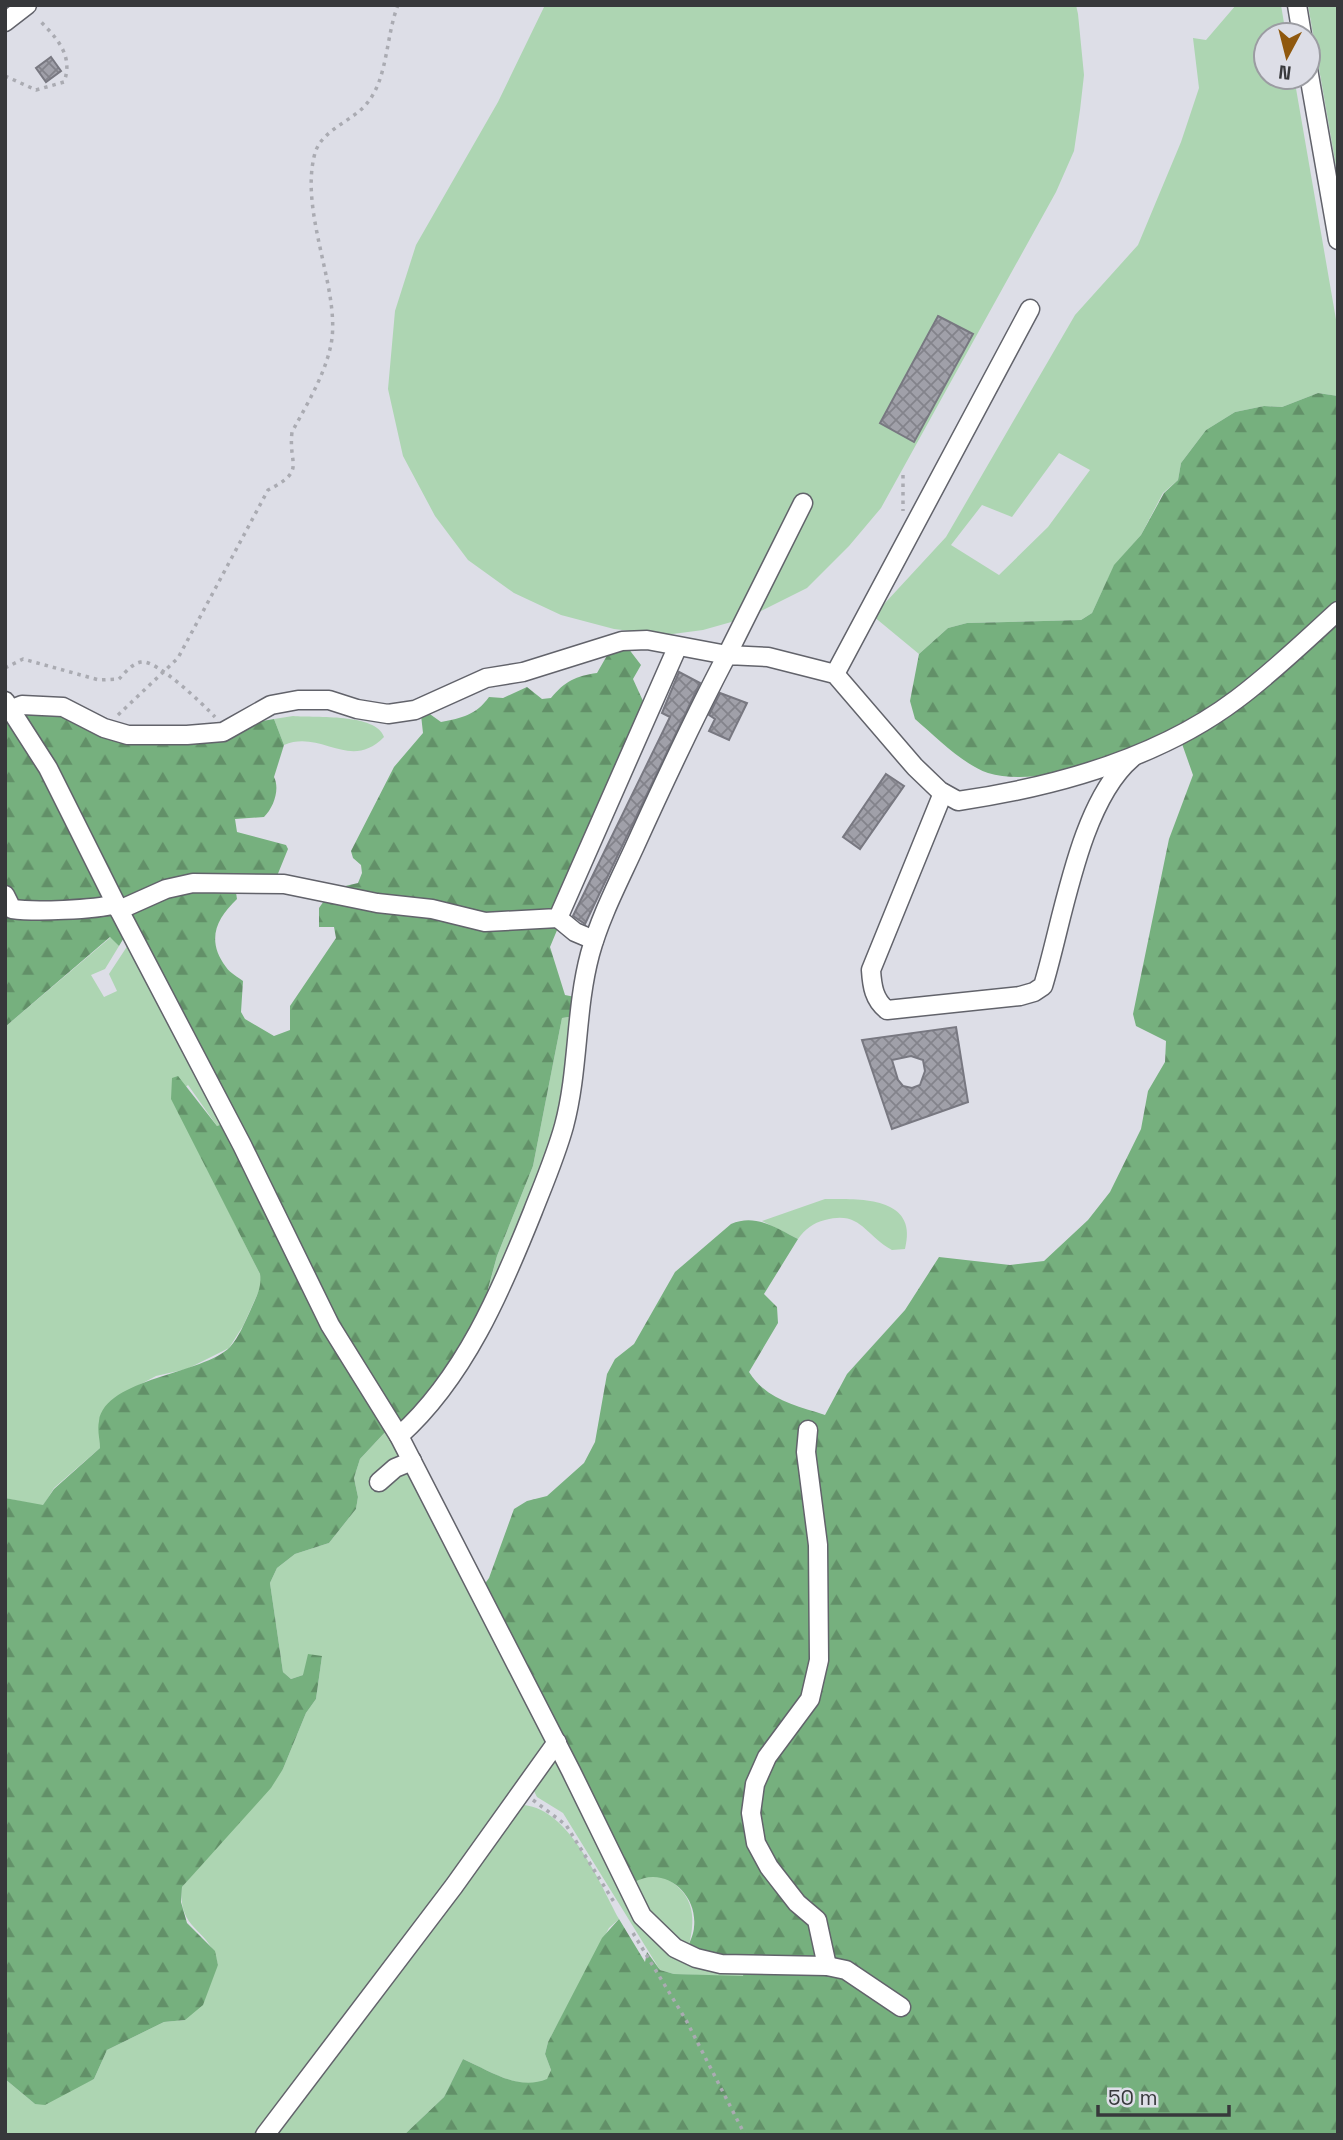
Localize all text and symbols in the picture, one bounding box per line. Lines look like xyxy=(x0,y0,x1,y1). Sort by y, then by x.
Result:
north arrow xyxy=(1252,21,1322,91)
text: N xyxy=(1277,59,1293,86)
scale bar xyxy=(1098,2074,1229,2118)
text: 50 m xyxy=(1108,2084,1158,2111)

